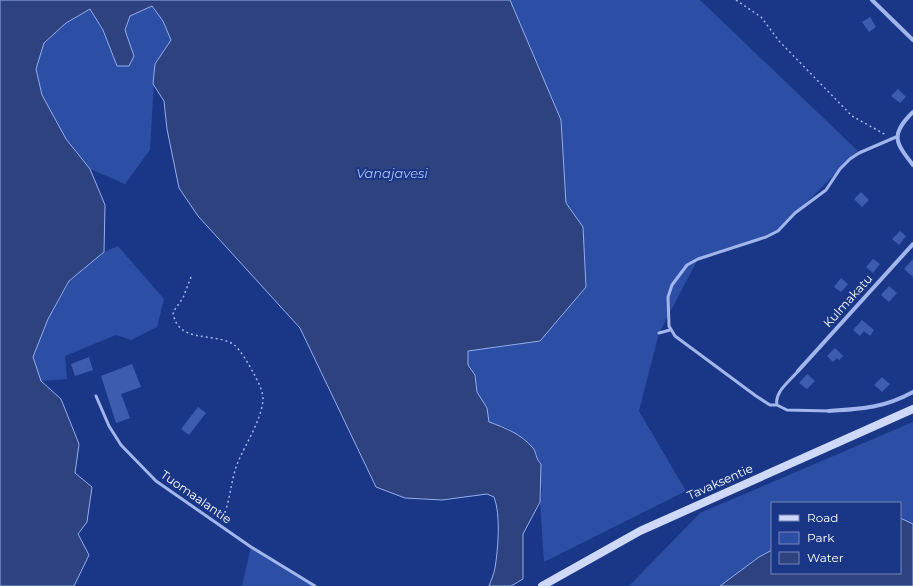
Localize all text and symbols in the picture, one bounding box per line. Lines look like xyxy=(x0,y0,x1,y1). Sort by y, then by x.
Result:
water label: Vanajavesi xyxy=(356,165,428,181)
street label: Kulmakatu xyxy=(820,271,875,330)
street label: Tavaksentie xyxy=(685,460,755,503)
street label: Tuomaalantie xyxy=(158,467,235,527)
legend xyxy=(771,502,901,574)
text: Road xyxy=(807,510,838,525)
text: Park xyxy=(807,530,835,545)
text: Water xyxy=(807,550,844,565)

